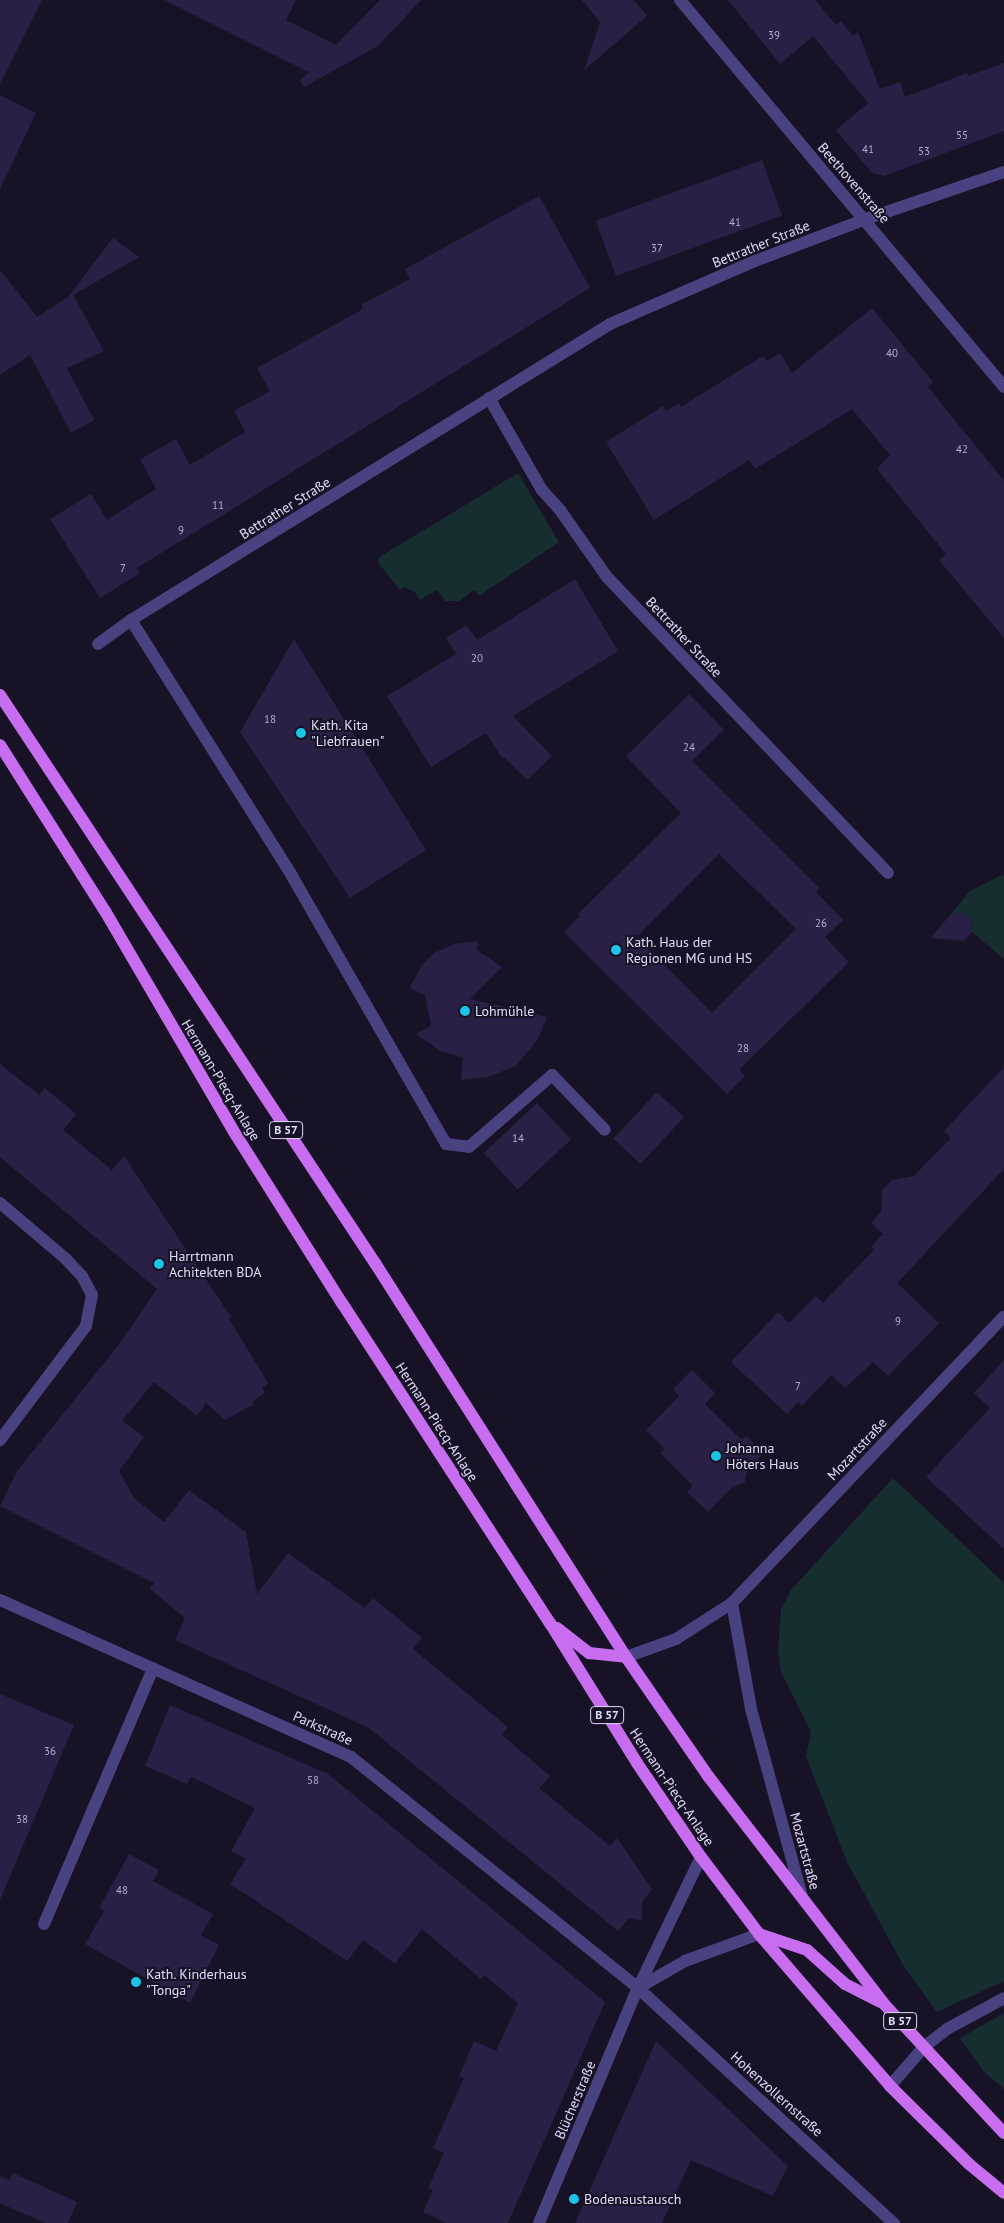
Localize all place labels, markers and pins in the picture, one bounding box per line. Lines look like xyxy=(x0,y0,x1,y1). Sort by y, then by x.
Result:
place label: Kath. Kita "Liebfrauen" xyxy=(311,717,384,750)
marker: Kath. Kita "Liebfrauen" xyxy=(295,727,307,739)
place label: Kath. Haus der Regionen MG und HS xyxy=(626,934,752,966)
marker: Kath. Haus der Regionen MG und HS xyxy=(610,944,622,956)
place label: Lohmühle xyxy=(475,1003,534,1019)
marker: Lohmühle xyxy=(459,1005,471,1017)
place label: Harrtmann Achitekten BDA xyxy=(169,1248,261,1280)
marker: Harrtmann Achitekten BDA xyxy=(153,1258,165,1270)
place label: Johanna Höters Haus xyxy=(726,1440,799,1472)
marker: Johanna Höters Haus xyxy=(710,1450,722,1462)
place label: Kath. Kinderhaus "Tonga" xyxy=(146,1966,248,1998)
marker: Kath. Kinderhaus "Tonga" xyxy=(130,1976,142,1988)
place label: Bodenaustausch xyxy=(584,2191,681,2207)
marker: Bodenaustausch xyxy=(568,2193,580,2205)

